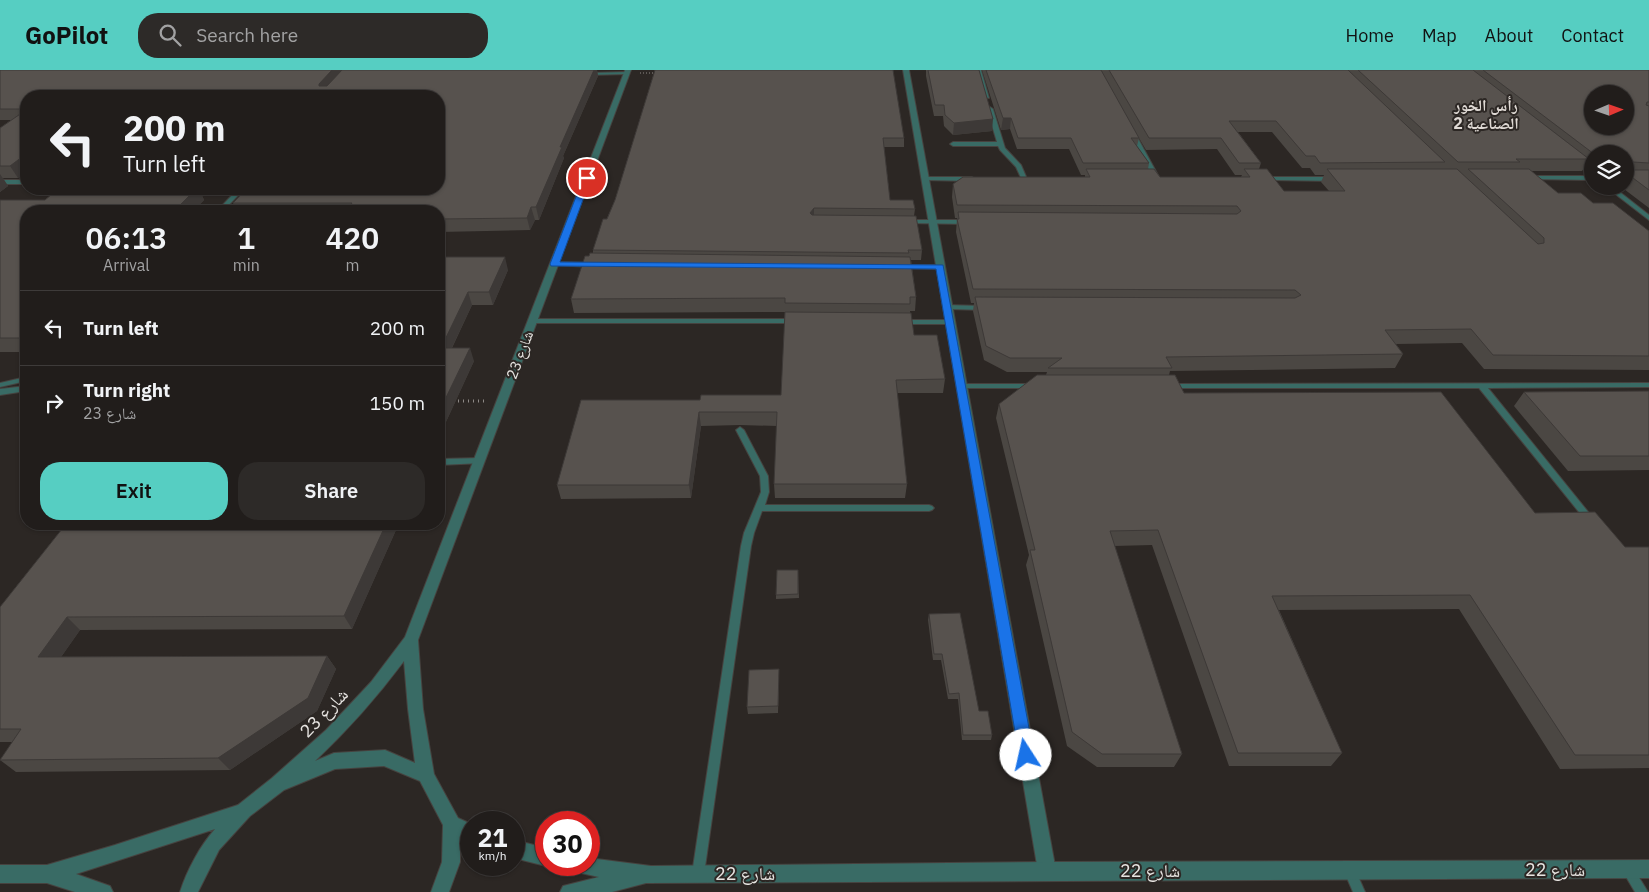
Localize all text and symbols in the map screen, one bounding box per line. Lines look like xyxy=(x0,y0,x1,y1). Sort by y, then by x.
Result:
search box xyxy=(138,13,488,58)
text: GoPilot xyxy=(25,19,108,51)
icon: search xyxy=(156,21,184,49)
text: Search here xyxy=(196,23,298,47)
text: Home xyxy=(1346,24,1394,47)
text: Map xyxy=(1422,24,1457,47)
text: About xyxy=(1485,24,1533,47)
text: Contact xyxy=(1561,24,1624,47)
north arrow xyxy=(1584,85,1634,135)
map controls xyxy=(1584,85,1634,195)
district label: رأس الخور الصناعية 2 xyxy=(1453,95,1519,133)
text: 200 m xyxy=(123,105,226,151)
icon: left xyxy=(40,110,105,175)
button: layers xyxy=(1584,145,1634,195)
text: Turn left xyxy=(123,149,206,178)
pin xyxy=(566,157,608,199)
icon: arrive xyxy=(573,164,601,192)
text: 06:13 xyxy=(86,218,167,257)
text: 1 xyxy=(237,218,255,257)
text: 420 xyxy=(325,218,379,257)
text: Arrival xyxy=(103,255,150,275)
text: min xyxy=(233,255,260,275)
text: m xyxy=(345,255,359,275)
icon: left xyxy=(40,314,68,342)
text: Turn left xyxy=(83,316,159,340)
text: 200 m xyxy=(370,316,425,340)
street label: شارع 23 xyxy=(502,328,538,382)
text: Turn right xyxy=(83,378,170,402)
icon: right xyxy=(40,389,68,417)
text: 150 m xyxy=(370,391,425,415)
text: شارع 23 xyxy=(83,403,136,423)
button: Exit xyxy=(40,462,228,520)
button: Share xyxy=(238,462,425,520)
street label: شارع 23 xyxy=(295,683,353,742)
position arrow xyxy=(999,728,1051,780)
speed limit sign: 30 xyxy=(535,811,600,876)
text: 21 xyxy=(477,821,508,854)
text: km/h xyxy=(478,848,507,863)
street label: شارع 22 xyxy=(1525,858,1585,881)
street label: شارع 22 xyxy=(1120,859,1180,882)
street label: شارع 22 xyxy=(715,862,775,885)

